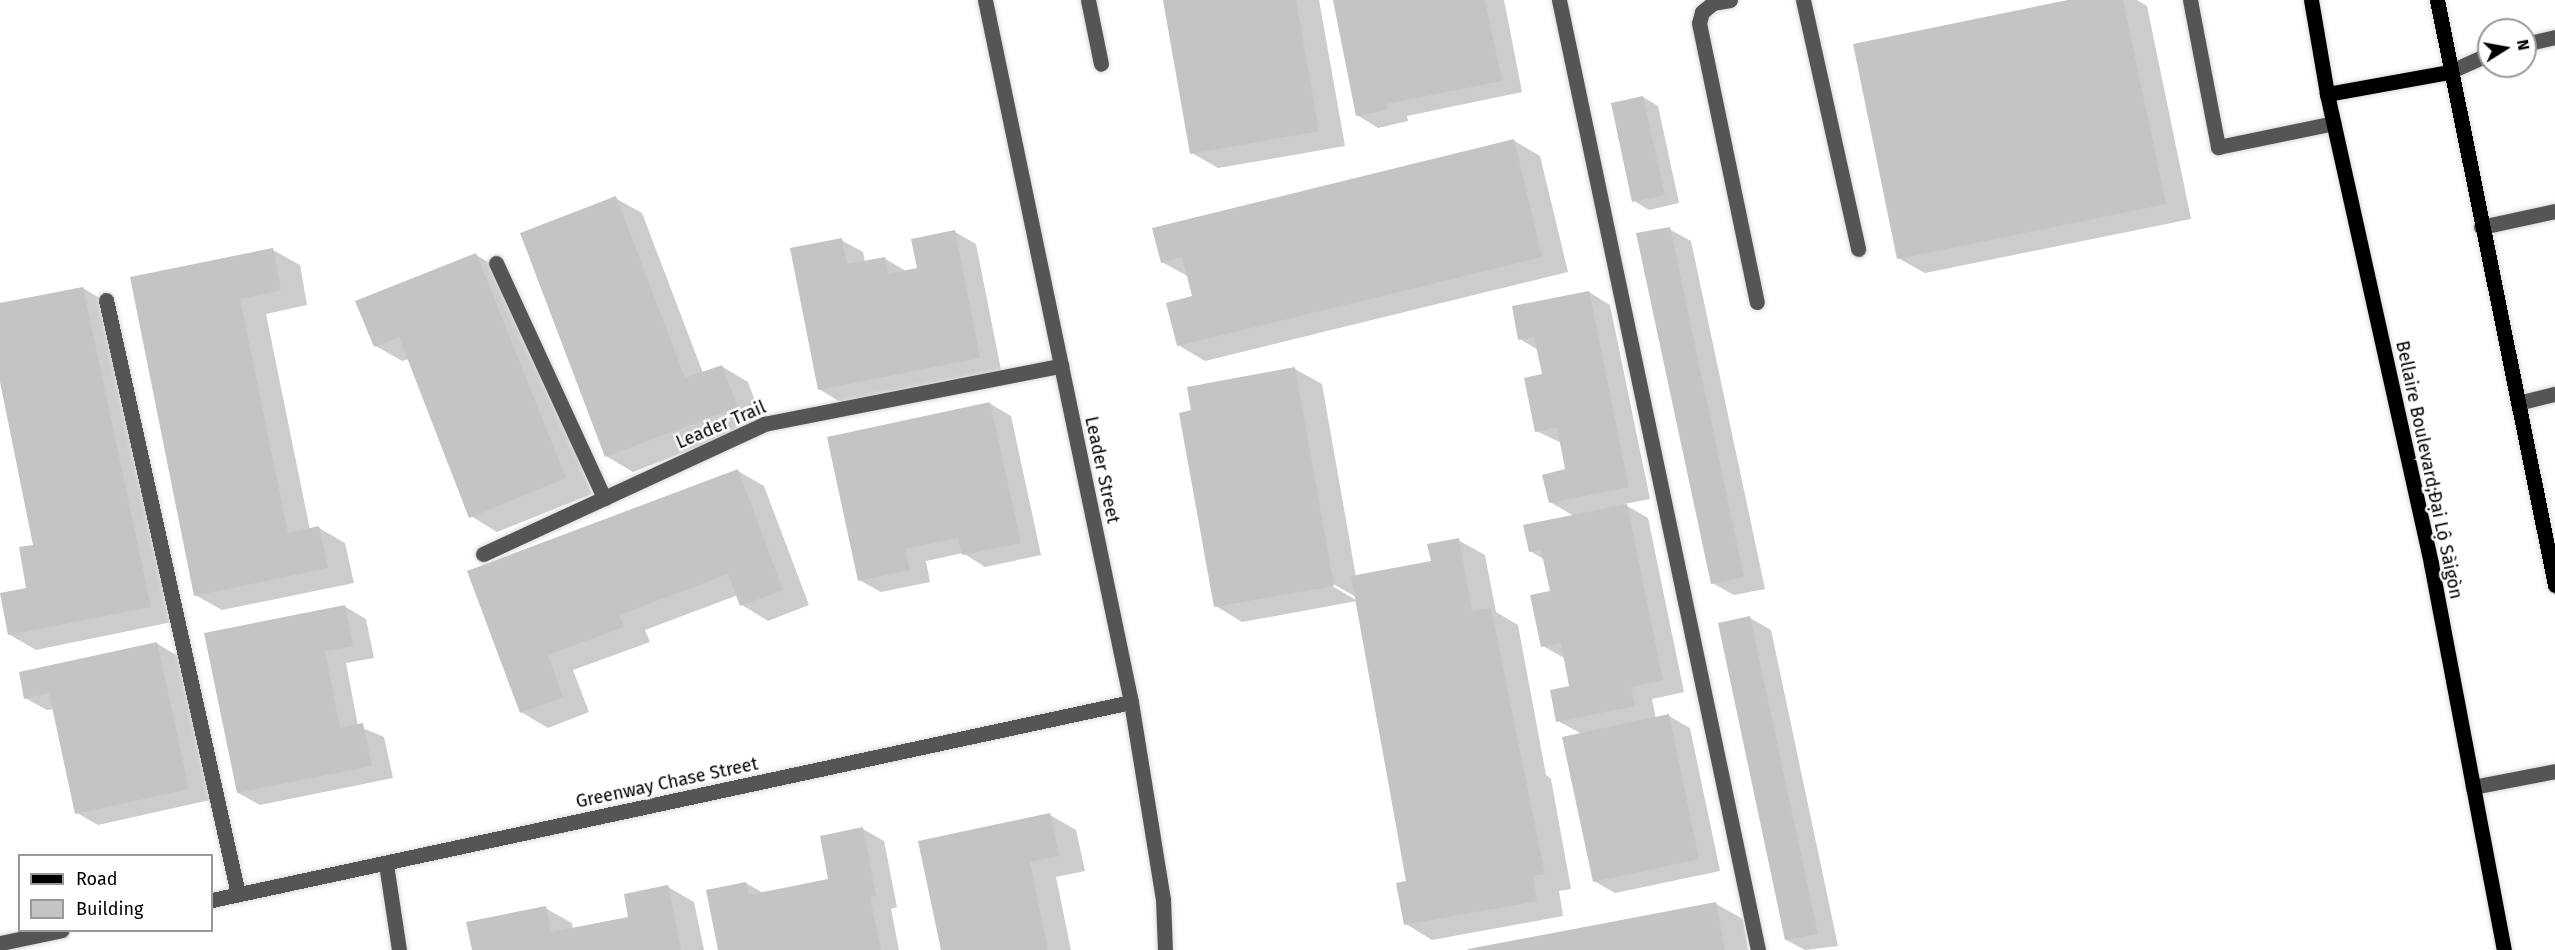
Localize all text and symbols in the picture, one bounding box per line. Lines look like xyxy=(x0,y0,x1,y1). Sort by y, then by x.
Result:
north arrow xyxy=(2477,18,2537,78)
text: N xyxy=(2513,38,2534,52)
street label: Bellaire Boulevard;Đại Lộ Sàigòn xyxy=(2391,339,2467,601)
street label: Leader Trail xyxy=(673,396,769,454)
street label: Leader Street xyxy=(1080,414,1124,526)
street label: Greenway Chase Street xyxy=(574,753,760,813)
legend xyxy=(18,854,213,932)
text: Road xyxy=(76,868,118,890)
text: Building xyxy=(76,898,143,920)

